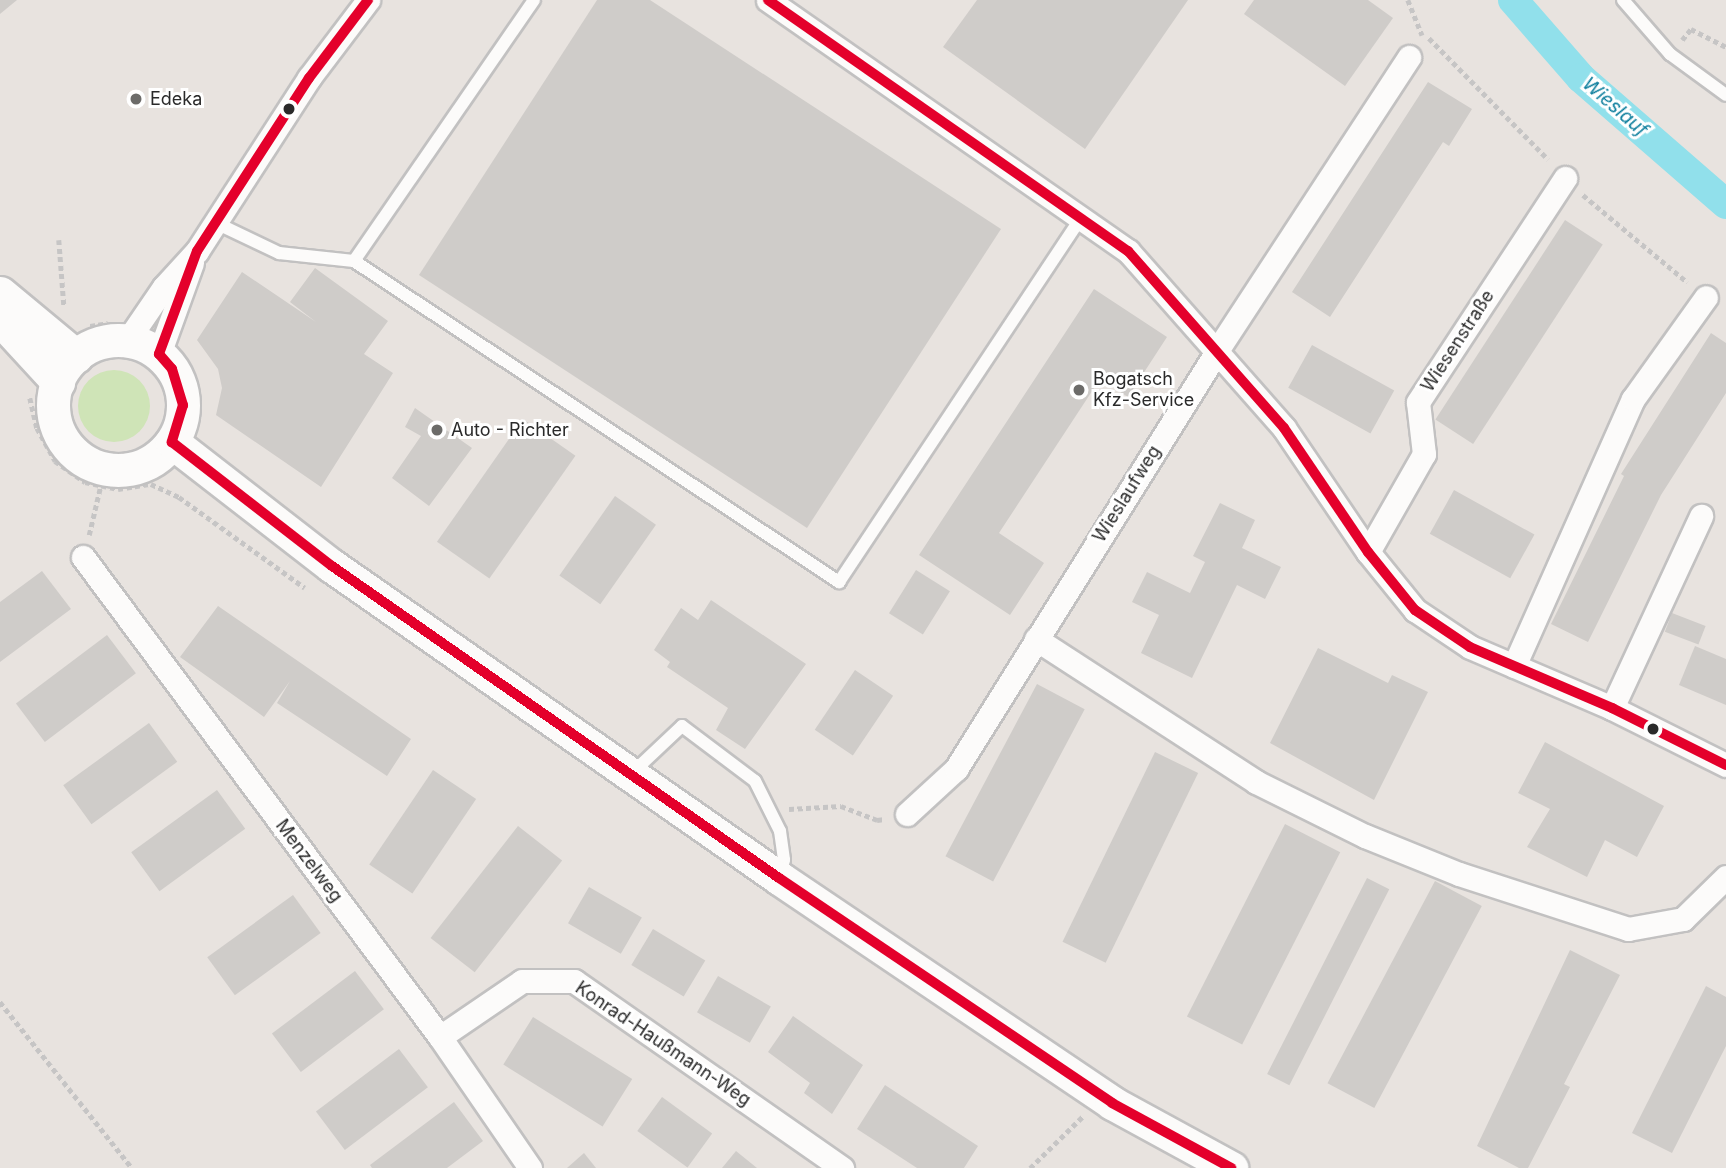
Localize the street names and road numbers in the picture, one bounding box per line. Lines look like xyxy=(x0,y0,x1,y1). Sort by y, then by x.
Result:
street label: Wiesenstraße xyxy=(1417,286,1499,396)
street label: Wieslaufweg xyxy=(1089,442,1165,546)
street label: Menzelweg xyxy=(271,815,347,907)
street label: Konrad-Haußmann-Weg xyxy=(571,977,755,1111)

